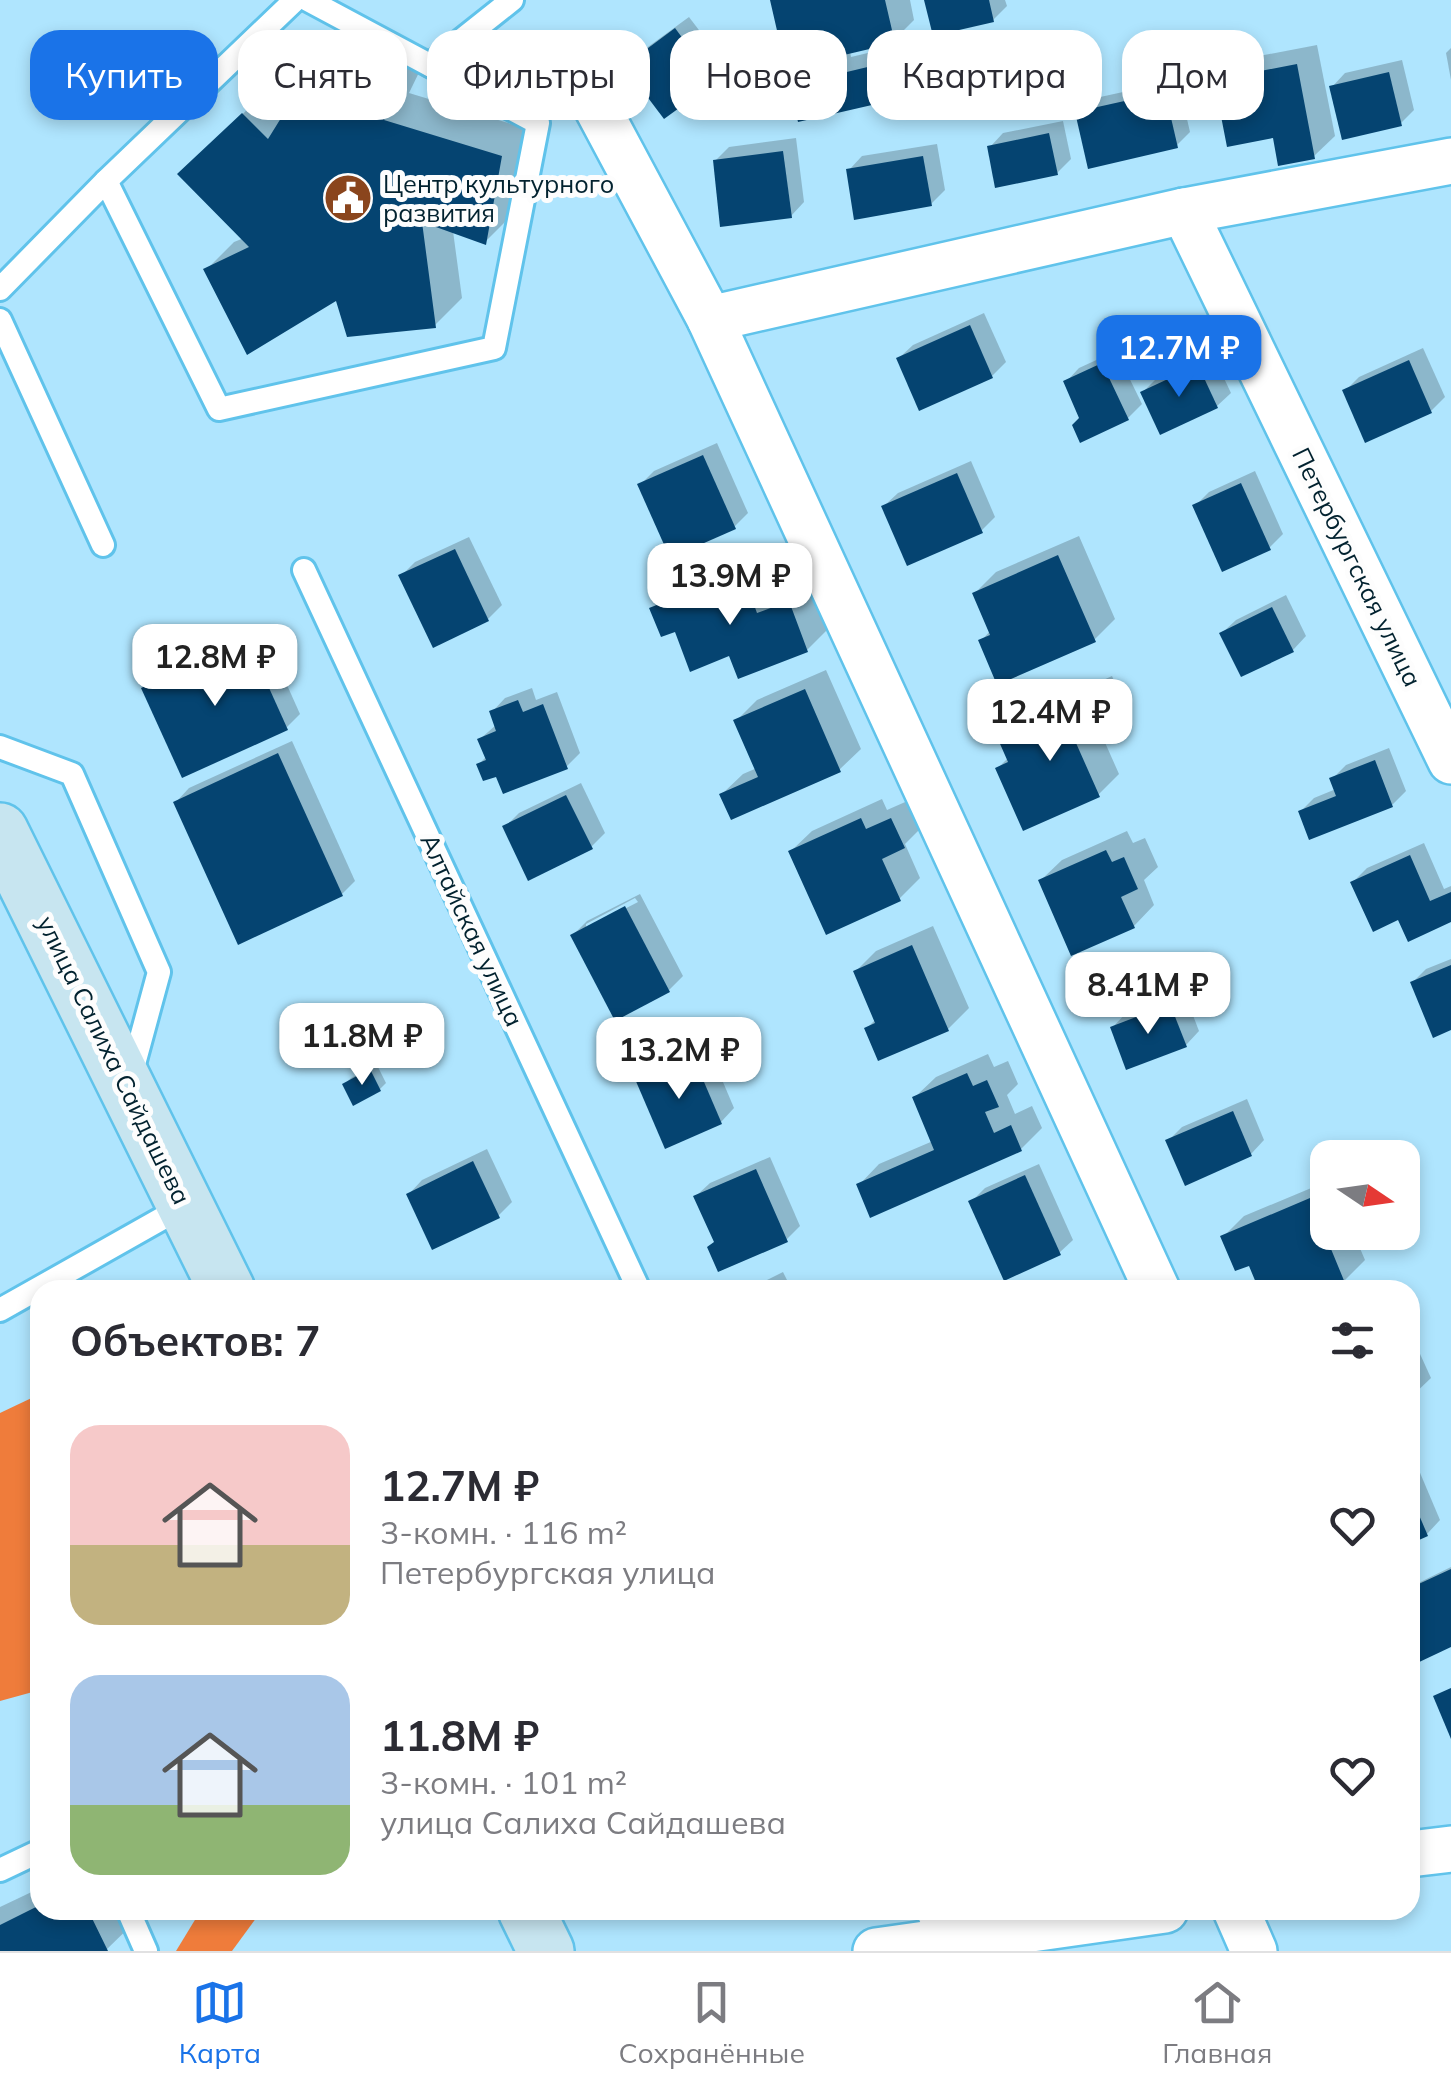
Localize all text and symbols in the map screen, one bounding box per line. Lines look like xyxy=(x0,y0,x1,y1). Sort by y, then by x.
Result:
chip: Купить xyxy=(30,30,218,120)
chip: Снять xyxy=(238,30,407,120)
chip: Фильтры xyxy=(427,30,650,120)
chip: Новое xyxy=(670,30,847,120)
chip: Квартира xyxy=(867,30,1102,120)
chip: Дом xyxy=(1122,30,1264,120)
place label: Центр культурного развития xyxy=(383,168,614,228)
public building icon: Центр культурного развития xyxy=(322,172,374,224)
pin: 12.7M ₽ xyxy=(1087,315,1271,400)
text: 12.7M ₽ xyxy=(1118,327,1240,367)
street label: Петербургская улица xyxy=(1286,442,1429,691)
pin: 13.9M ₽ xyxy=(638,543,822,628)
text: 13.9M ₽ xyxy=(669,555,791,595)
pin: 12.8M ₽ xyxy=(123,624,307,709)
text: 12.8M ₽ xyxy=(154,636,276,676)
pin: 12.4M ₽ xyxy=(958,679,1142,764)
text: 12.4M ₽ xyxy=(989,691,1111,731)
street label: Алтайская улица xyxy=(414,829,531,1031)
street label: улица Салиха Сайдашева xyxy=(31,910,198,1209)
pin: 8.41M ₽ xyxy=(1056,952,1240,1037)
text: 8.41M ₽ xyxy=(1087,964,1209,1004)
pin: 11.8M ₽ xyxy=(270,1003,454,1088)
text: 11.8M ₽ xyxy=(301,1015,423,1055)
pin: 13.2M ₽ xyxy=(587,1017,771,1102)
text: 13.2M ₽ xyxy=(618,1029,740,1069)
north arrow xyxy=(1310,1140,1420,1250)
map controls xyxy=(1310,1140,1420,1250)
icon: filters xyxy=(1325,1313,1380,1368)
text: Объектов: 7 xyxy=(70,1314,320,1367)
text: 12.7M ₽ xyxy=(380,1459,539,1512)
icon: home xyxy=(150,1465,270,1585)
icon: heart xyxy=(1325,1498,1380,1553)
text: 3-комн. · 116 m² xyxy=(380,1512,627,1552)
text: Петербургская улица xyxy=(380,1552,716,1592)
text: 11.8M ₽ xyxy=(380,1709,539,1762)
icon: home xyxy=(150,1715,270,1835)
icon: heart xyxy=(1325,1748,1380,1803)
text: 3-комн. · 101 m² xyxy=(380,1762,627,1802)
text: улица Салиха Сайдашева xyxy=(380,1802,786,1842)
tab: Карта xyxy=(179,1975,261,2070)
tab: Сохранённые xyxy=(619,1975,805,2070)
tab: Главная xyxy=(1162,1975,1272,2070)

